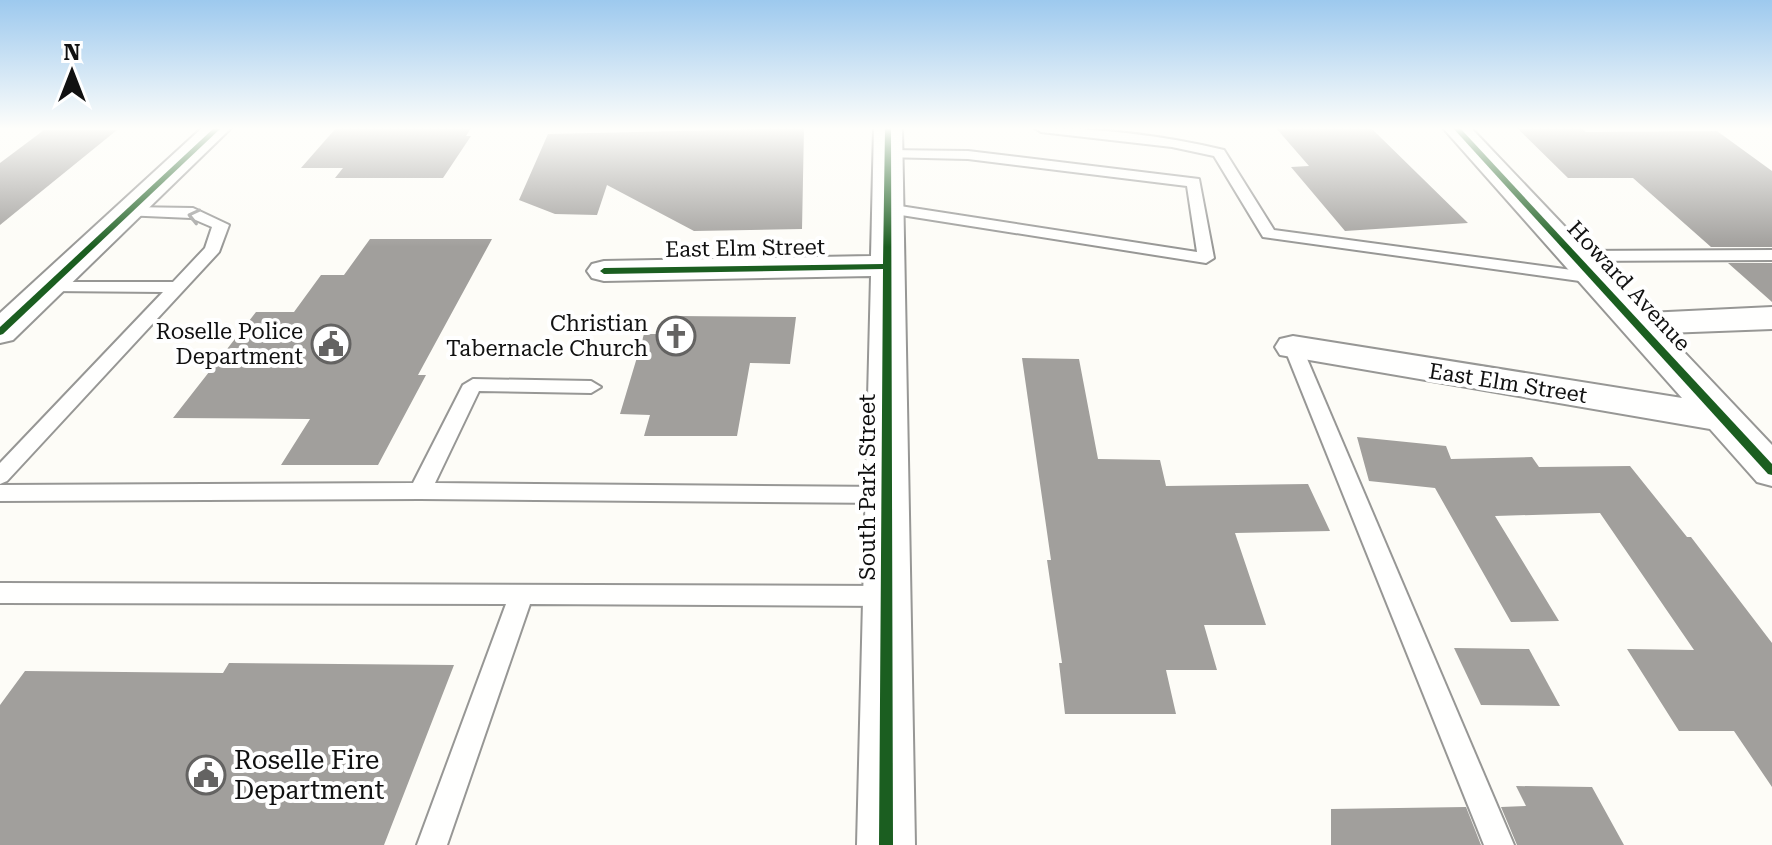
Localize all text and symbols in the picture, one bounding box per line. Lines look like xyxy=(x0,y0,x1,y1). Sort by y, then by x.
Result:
north arrow xyxy=(32,32,112,112)
text: N xyxy=(64,40,81,65)
one-way arrow xyxy=(187,208,201,225)
street label: Howard Avenue xyxy=(1562,216,1696,356)
street label: East Elm Street xyxy=(665,234,825,262)
place label: Christian Tabernacle Church xyxy=(446,311,648,361)
church icon: Christian Tabernacle Church xyxy=(655,315,697,357)
place label: Roselle Police Department xyxy=(156,319,303,369)
public building icon: Roselle Police Department xyxy=(310,323,352,365)
street label: East Elm Street xyxy=(1427,358,1589,408)
street label: South Park Street xyxy=(855,394,880,580)
place label: Roselle Fire Department xyxy=(234,745,385,805)
public building icon: Roselle Fire Department xyxy=(185,754,227,796)

